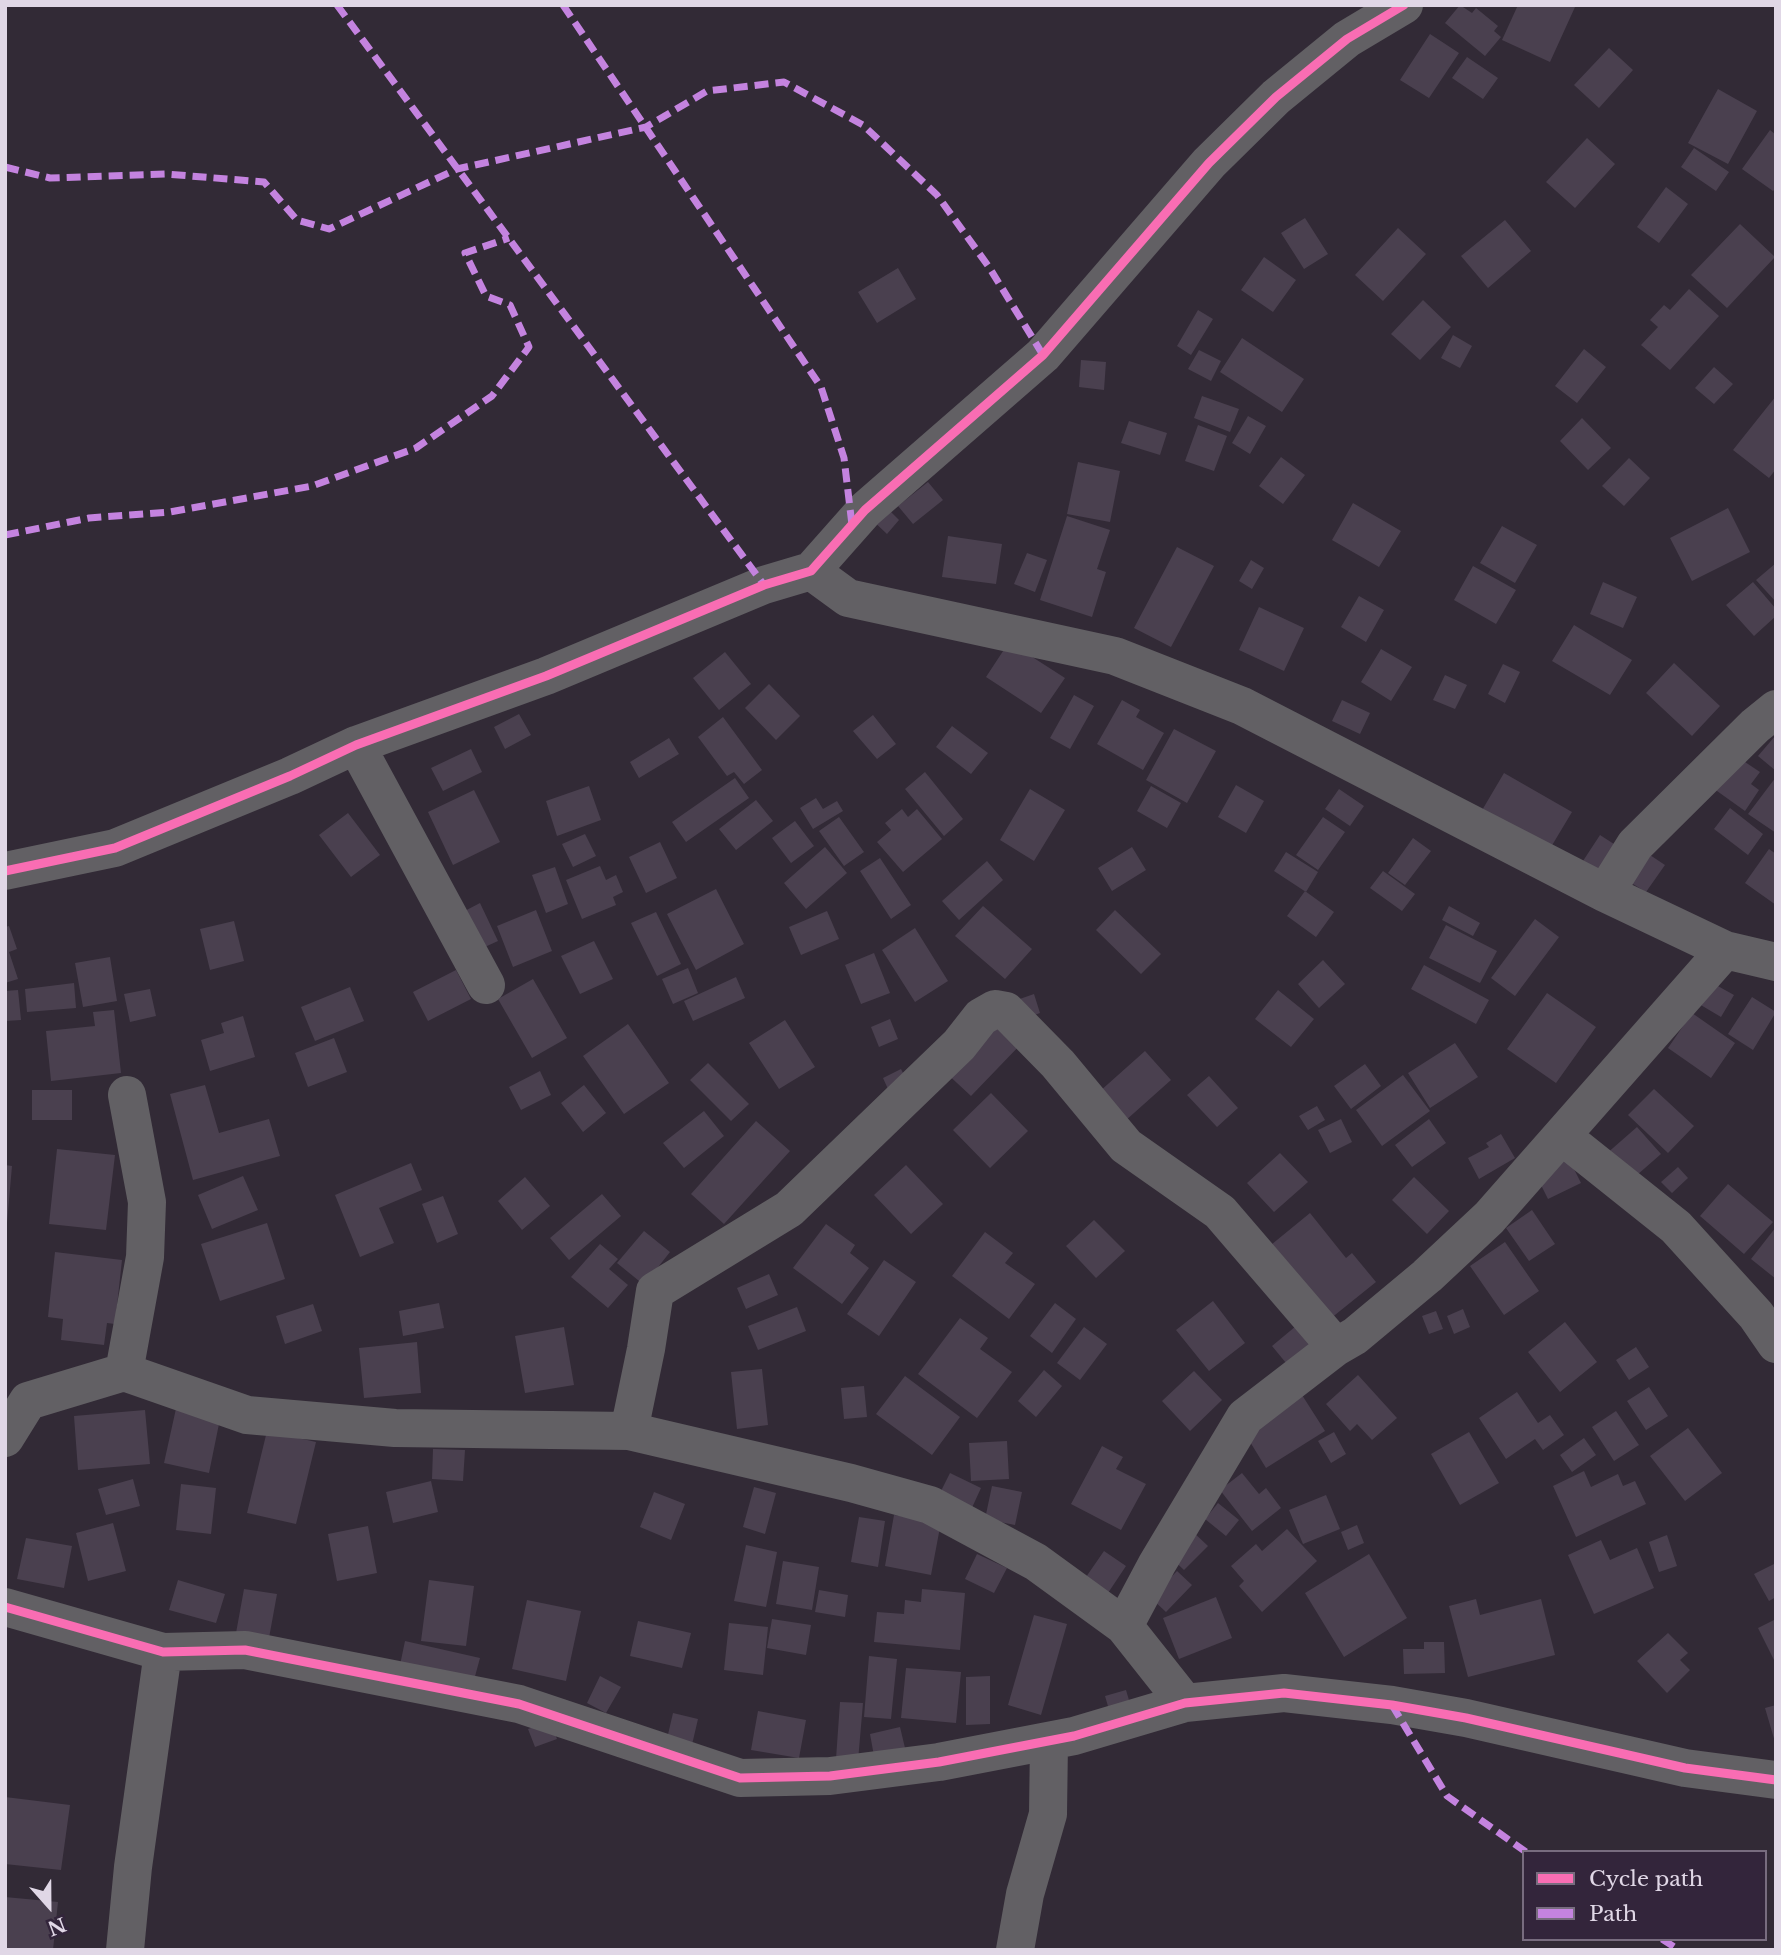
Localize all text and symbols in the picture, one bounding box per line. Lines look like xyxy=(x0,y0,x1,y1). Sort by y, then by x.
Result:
legend xyxy=(1522,1850,1767,1941)
text: Cycle path xyxy=(1589,1866,1703,1892)
north arrow xyxy=(14,1871,84,1941)
text: Path xyxy=(1589,1901,1637,1927)
text: N xyxy=(44,1912,69,1940)

